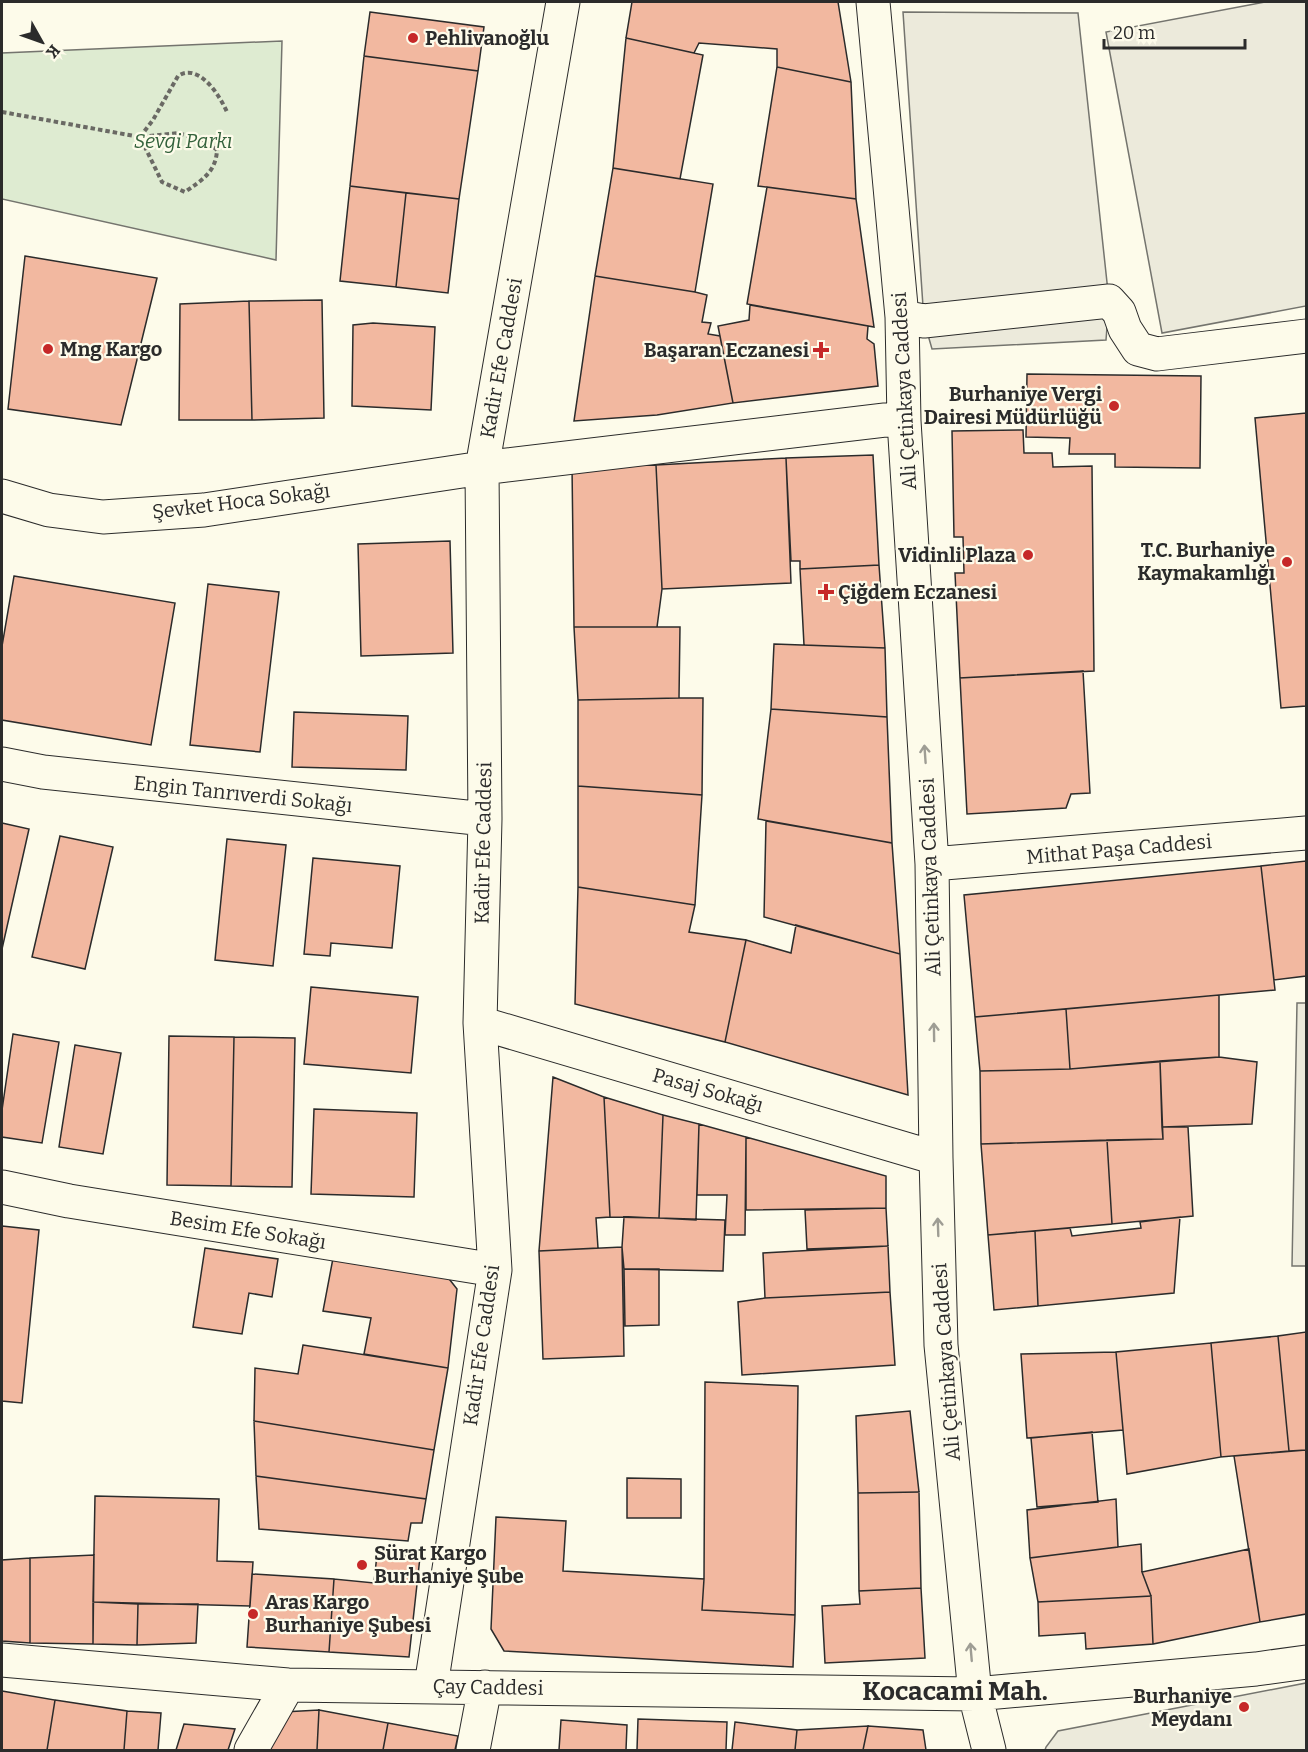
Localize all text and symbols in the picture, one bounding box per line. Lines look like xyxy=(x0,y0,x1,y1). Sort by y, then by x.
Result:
north arrow xyxy=(12,12,72,72)
scale bar xyxy=(1104,12,1245,50)
text: 20 m xyxy=(1113,22,1155,44)
place label: Pehlivanoğlu xyxy=(425,26,550,50)
marker: Pehlivanoğlu xyxy=(406,31,420,45)
text: K xyxy=(42,41,64,62)
park label: Sevgi Parkı xyxy=(134,129,232,153)
street label: Kadir Efe Caddesi xyxy=(475,276,527,440)
street label: Ali Çetinkaya Caddesi xyxy=(887,291,921,491)
place label: Mng Kargo xyxy=(60,337,162,361)
place label: Başaran Eczanesi xyxy=(644,338,810,362)
marker: Mng Kargo xyxy=(41,342,55,356)
marker: Başaran Eczanesi xyxy=(814,343,828,357)
place label: Burhaniye Vergi Dairesi Müdürlüğü xyxy=(924,382,1103,429)
marker: Burhaniye Vergi Dairesi Müdürlüğü xyxy=(1107,399,1121,413)
street label: Şevket Hoca Sokağı xyxy=(151,478,331,524)
place label: T.C. Burhaniye Kaymakamlığı xyxy=(1137,538,1276,585)
place label: Vidinli Plaza xyxy=(898,543,1016,567)
marker: Vidinli Plaza xyxy=(1021,548,1035,562)
marker: T.C. Burhaniye Kaymakamlığı xyxy=(1280,555,1294,569)
place label: Çiğdem Eczanesi xyxy=(838,580,998,604)
marker: Çiğdem Eczanesi xyxy=(819,585,833,599)
one-way arrow xyxy=(919,744,930,764)
street label: Kadir Efe Caddesi xyxy=(470,762,496,924)
street label: Engin Tanrıverdi Sokağı xyxy=(132,771,354,817)
street label: Ali Çetinkaya Caddesi xyxy=(915,777,945,977)
street label: Mithat Paşa Caddesi xyxy=(1025,829,1213,869)
one-way arrow xyxy=(928,1023,940,1043)
street label: Pasaj Sokağı xyxy=(650,1063,766,1118)
street label: Besim Efe Sokağı xyxy=(168,1206,328,1254)
one-way arrow xyxy=(932,1218,944,1238)
street label: Ali Çetinkaya Caddesi xyxy=(927,1262,965,1462)
street label: Kadir Efe Caddesi xyxy=(458,1263,504,1427)
place label: Sürat Kargo Burhaniye Şube xyxy=(374,1541,524,1588)
marker: Sürat Kargo Burhaniye Şube xyxy=(355,1558,369,1572)
place label: Aras Kargo Burhaniye Şubesi xyxy=(265,1590,432,1637)
marker: Aras Kargo Burhaniye Şubesi xyxy=(246,1607,260,1621)
one-way arrow xyxy=(965,1643,976,1662)
street label: Çay Caddesi xyxy=(432,1674,544,1700)
district label: Kocacami Mah. xyxy=(862,1676,1048,1707)
place label: Burhaniye Meydanı xyxy=(1133,1684,1233,1731)
marker: Burhaniye Meydanı xyxy=(1237,1700,1251,1714)

